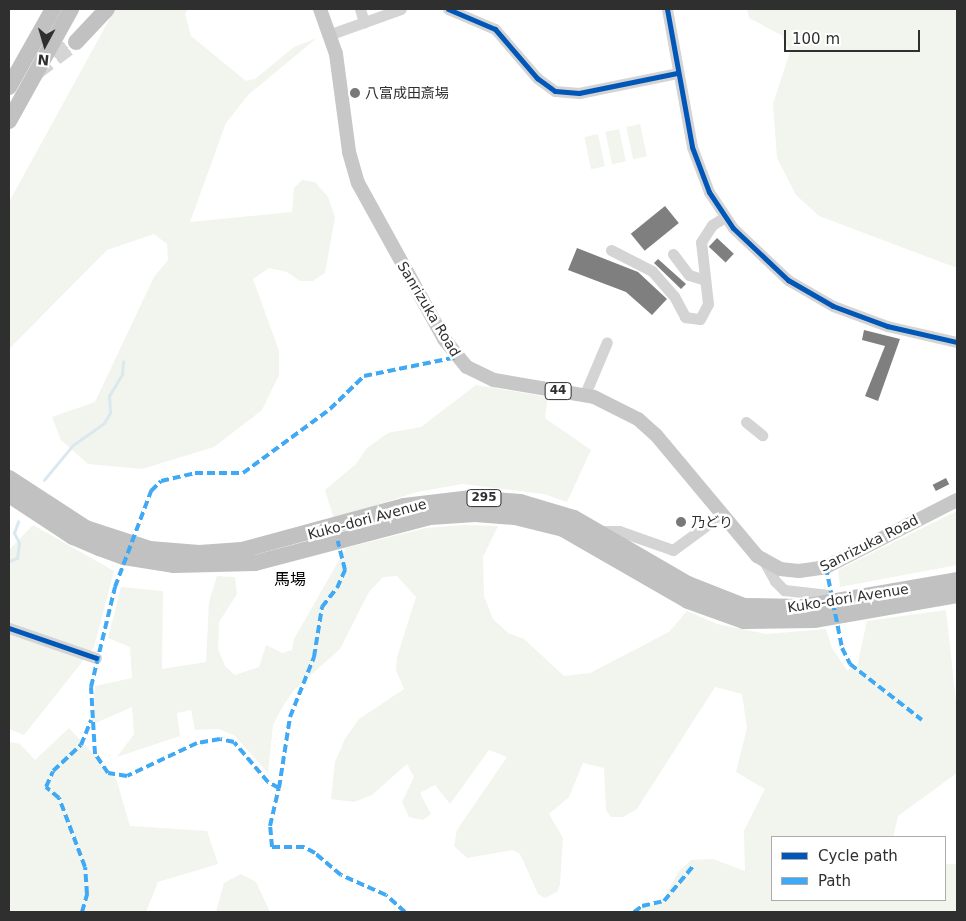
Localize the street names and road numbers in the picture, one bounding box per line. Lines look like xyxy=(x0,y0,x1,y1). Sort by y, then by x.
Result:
street label: Sanrizuka Road xyxy=(394,258,464,360)
road number: 44 xyxy=(544,382,572,401)
road number: 295 xyxy=(465,488,503,508)
street label: Kuko-dori Avenue xyxy=(306,495,428,543)
street label: Sanrizuka Road xyxy=(817,511,921,575)
street label: Kuko-dori Avenue xyxy=(786,580,910,616)

